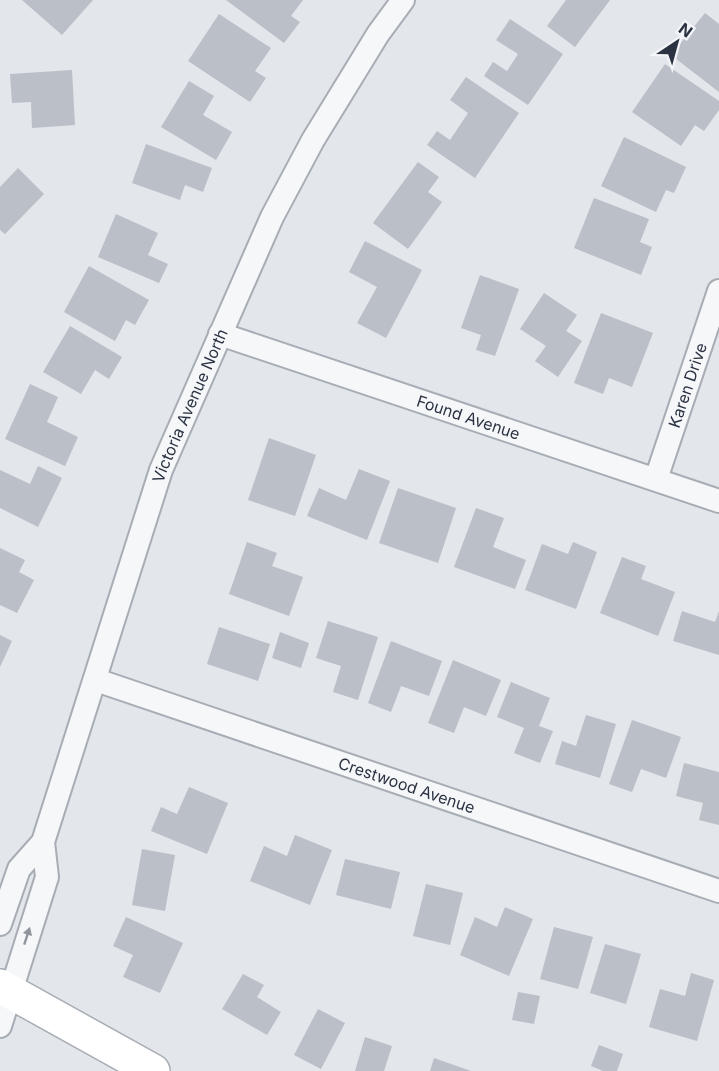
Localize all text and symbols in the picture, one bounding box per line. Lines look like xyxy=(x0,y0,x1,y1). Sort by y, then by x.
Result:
north arrow xyxy=(647,12,707,72)
text: N xyxy=(675,18,697,42)
street label: Victoria Avenue North xyxy=(148,326,232,485)
street label: Karen Drive xyxy=(664,340,711,430)
street label: Found Avenue xyxy=(414,391,523,444)
street label: Crestwood Avenue xyxy=(336,753,478,818)
one-way arrow xyxy=(23,927,33,945)

